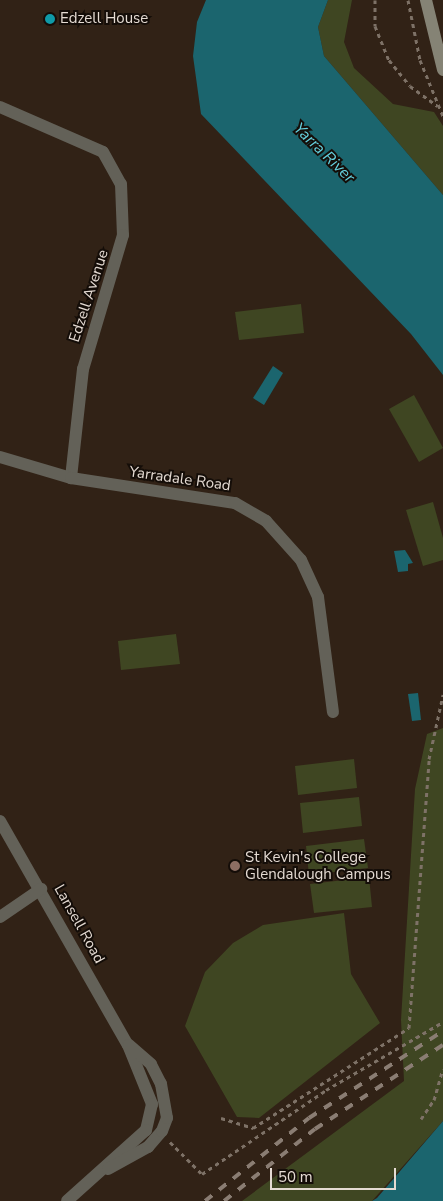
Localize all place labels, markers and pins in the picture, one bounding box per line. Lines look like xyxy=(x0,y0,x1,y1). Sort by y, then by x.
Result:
place label: Edzell House xyxy=(60,10,148,28)
marker: Edzell House xyxy=(44,13,56,25)
place label: St Kevin's College Glendalough Campus xyxy=(245,848,391,883)
marker: St Kevin's College Glendalough Campus xyxy=(229,860,241,872)

